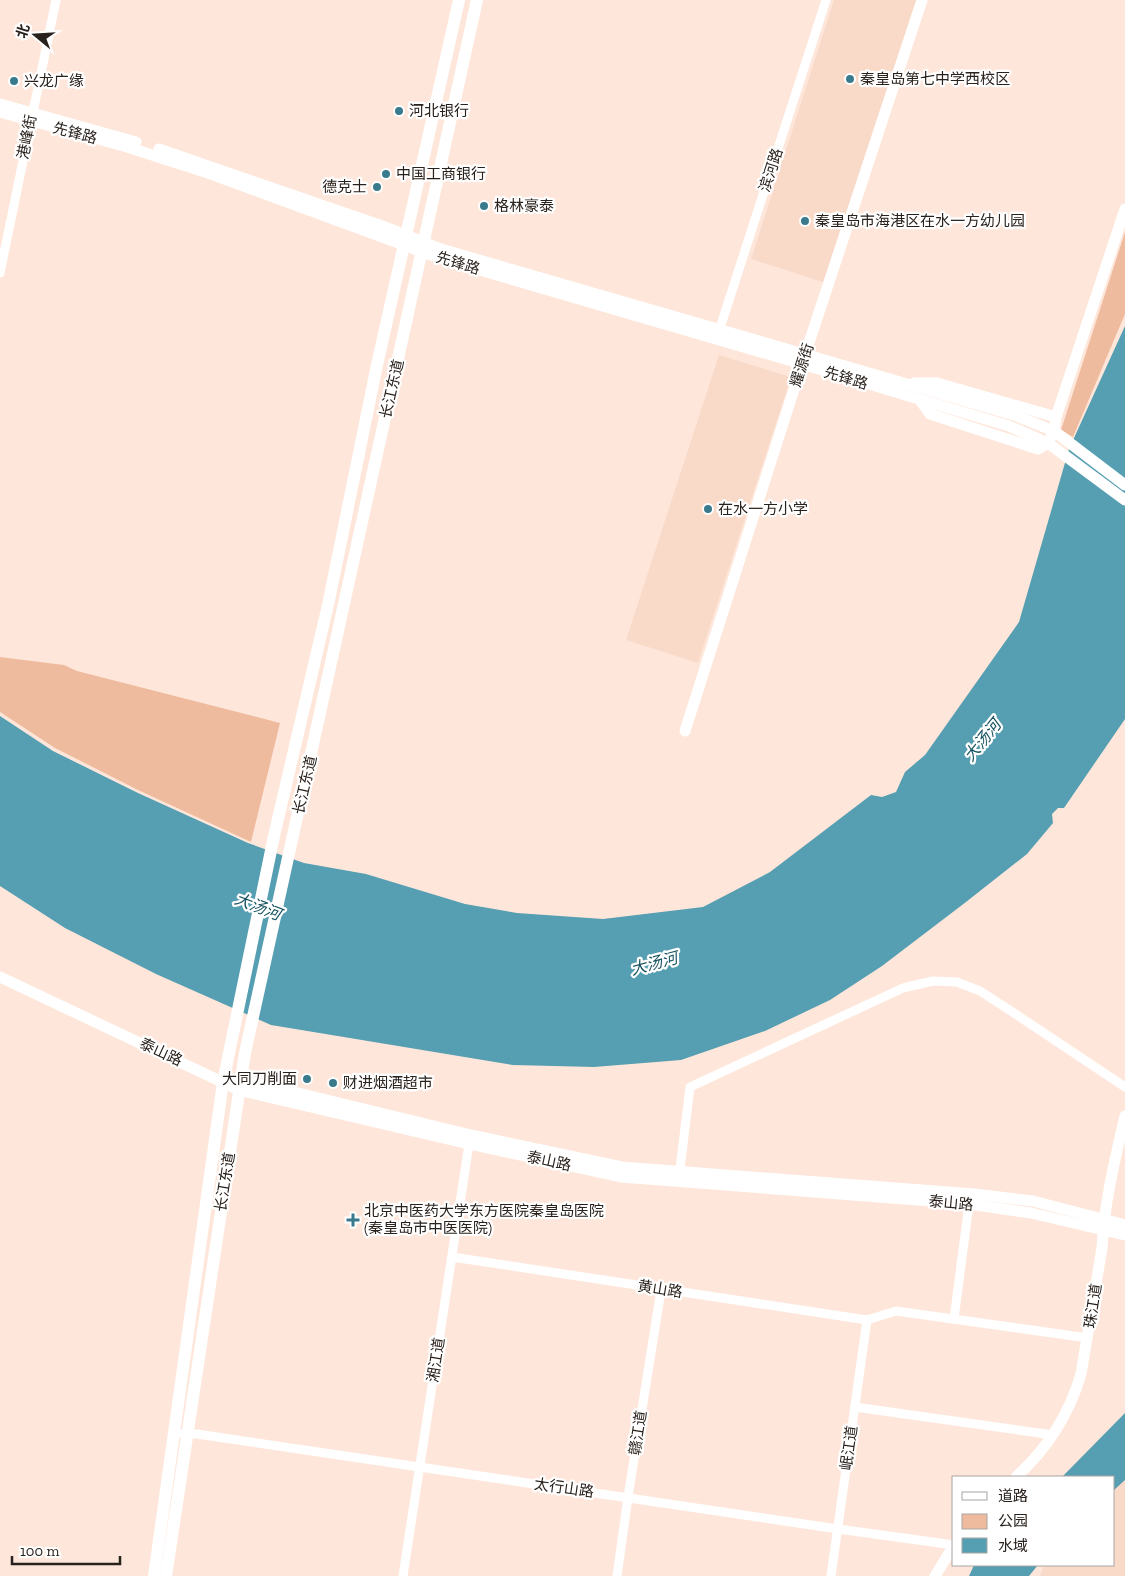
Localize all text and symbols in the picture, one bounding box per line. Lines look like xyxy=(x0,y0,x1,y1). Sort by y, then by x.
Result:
north arrow xyxy=(10,10,60,60)
text: 北 xyxy=(13,22,33,40)
place label: 秦皇岛第七中学西校区 xyxy=(860,70,1010,88)
place label: 兴龙广缘 xyxy=(24,72,84,90)
marker: 秦皇岛第七中学西校区 xyxy=(844,73,856,85)
marker: 兴龙广缘 xyxy=(8,75,20,87)
place label: 河北银行 xyxy=(409,102,469,120)
marker: 河北银行 xyxy=(393,105,405,117)
street label: 港峰街 xyxy=(14,113,40,161)
street label: 先锋路 xyxy=(51,118,99,148)
street label: 滨河路 xyxy=(755,146,787,194)
place label: 中国工商银行 xyxy=(396,165,486,183)
marker: 中国工商银行 xyxy=(380,168,392,180)
place label: 德克士 xyxy=(322,178,367,196)
marker: 德克士 xyxy=(371,181,383,193)
place label: 格林豪泰 xyxy=(494,197,554,215)
marker: 格林豪泰 xyxy=(478,200,490,212)
place label: 秦皇岛市海港区在水一方幼儿园 xyxy=(815,212,1025,230)
marker: 秦皇岛市海港区在水一方幼儿园 xyxy=(799,215,811,227)
street label: 先锋路 xyxy=(434,248,482,278)
street label: 耀源街 xyxy=(786,341,818,389)
street label: 长江东道 xyxy=(376,358,408,420)
street label: 先锋路 xyxy=(822,363,870,393)
place label: 在水一方小学 xyxy=(718,500,808,518)
marker: 在水一方小学 xyxy=(702,503,714,515)
water label: 大汤河 xyxy=(960,713,1007,765)
street label: 长江东道 xyxy=(289,754,321,816)
water label: 大汤河 xyxy=(232,889,286,925)
water label: 大汤河 xyxy=(628,947,683,979)
street label: 泰山路 xyxy=(137,1034,185,1070)
place label: 大同刀削面 xyxy=(222,1070,297,1088)
marker: 大同刀削面 xyxy=(301,1073,313,1085)
place label: 财进烟酒超市 xyxy=(343,1074,433,1092)
marker: 财进烟酒超市 xyxy=(327,1077,339,1089)
street label: 泰山路 xyxy=(525,1148,573,1174)
street label: 长江东道 xyxy=(211,1151,239,1213)
street label: 泰山路 xyxy=(928,1192,974,1214)
place label: 北京中医药大学东方医院秦皇岛医院 (秦皇岛市中医医院) xyxy=(364,1202,604,1237)
marker: 北京中医药大学东方医院秦皇岛医院 (秦皇岛市中医医院) xyxy=(346,1213,360,1227)
street label: 黄山路 xyxy=(636,1277,684,1301)
street label: 珠江道 xyxy=(1081,1282,1105,1330)
street label: 湘江道 xyxy=(424,1336,448,1384)
street label: 赣江道 xyxy=(626,1409,650,1457)
street label: 岷江道 xyxy=(837,1424,861,1472)
street label: 太行山路 xyxy=(533,1475,595,1501)
legend xyxy=(952,1476,1115,1566)
text: 道路 xyxy=(998,1487,1028,1505)
text: 公园 xyxy=(998,1512,1028,1530)
scale bar xyxy=(12,1534,120,1566)
text: 水域 xyxy=(998,1537,1028,1555)
text: 100 m xyxy=(20,1542,59,1560)

